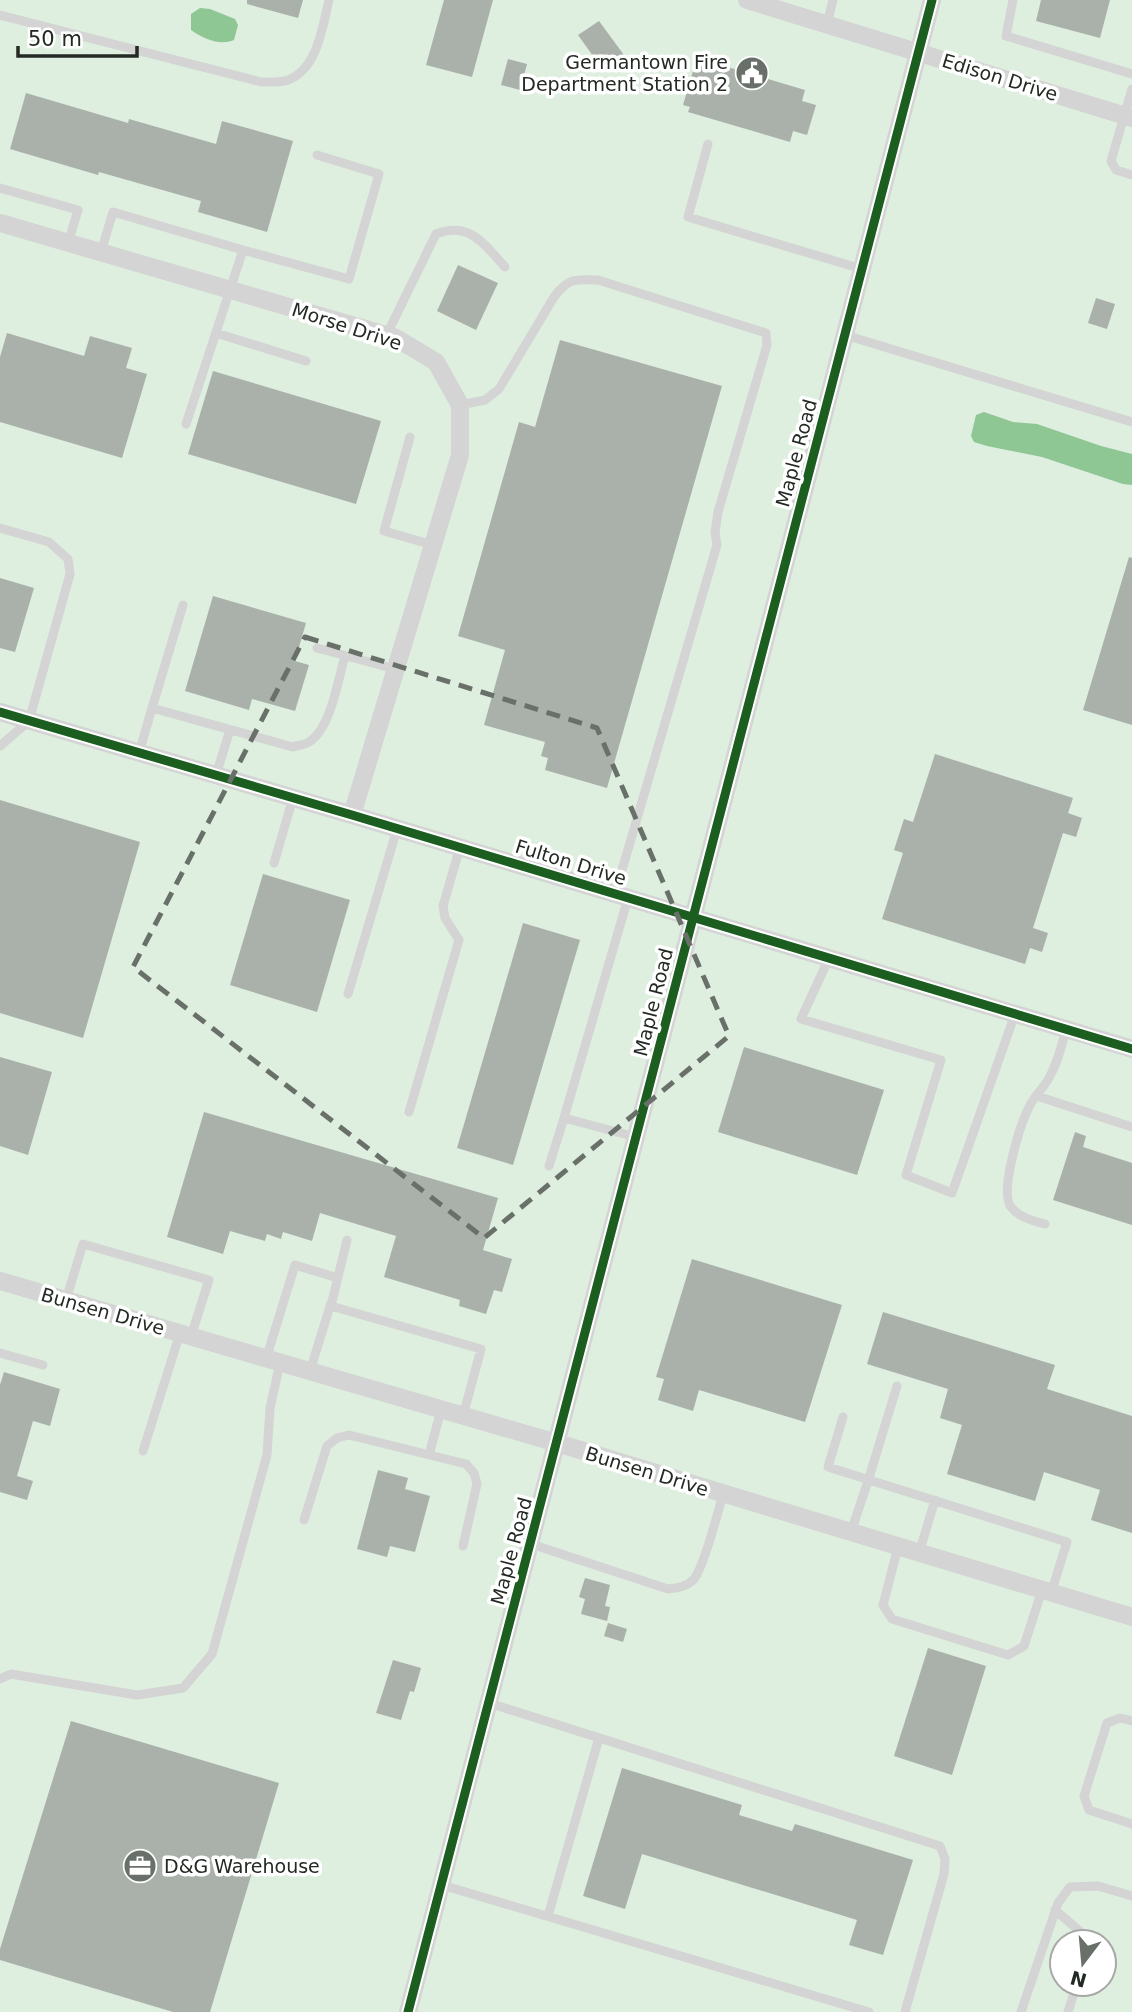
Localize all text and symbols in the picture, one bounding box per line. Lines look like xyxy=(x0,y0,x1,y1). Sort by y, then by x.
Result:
scale bar xyxy=(18,14,136,58)
text: 50 m xyxy=(28,27,82,51)
street label: Edison Drive xyxy=(940,49,1060,105)
place label: Germantown Fire Department Station 2 xyxy=(521,51,728,95)
public building icon: Germantown Fire Department Station 2 xyxy=(733,54,771,92)
street label: Morse Drive xyxy=(289,298,405,354)
street label: Maple Road xyxy=(771,397,821,509)
street label: Fulton Drive xyxy=(513,835,629,889)
street label: Maple Road xyxy=(629,946,677,1058)
street label: Bunsen Drive xyxy=(39,1283,167,1339)
street label: Bunsen Drive xyxy=(583,1442,711,1500)
street label: Maple Road xyxy=(486,1495,536,1607)
office icon: D&G Warehouse xyxy=(121,1847,159,1885)
place label: D&G Warehouse xyxy=(164,1855,320,1877)
north arrow xyxy=(1048,1928,1118,1998)
text: N xyxy=(1068,1967,1089,1992)

